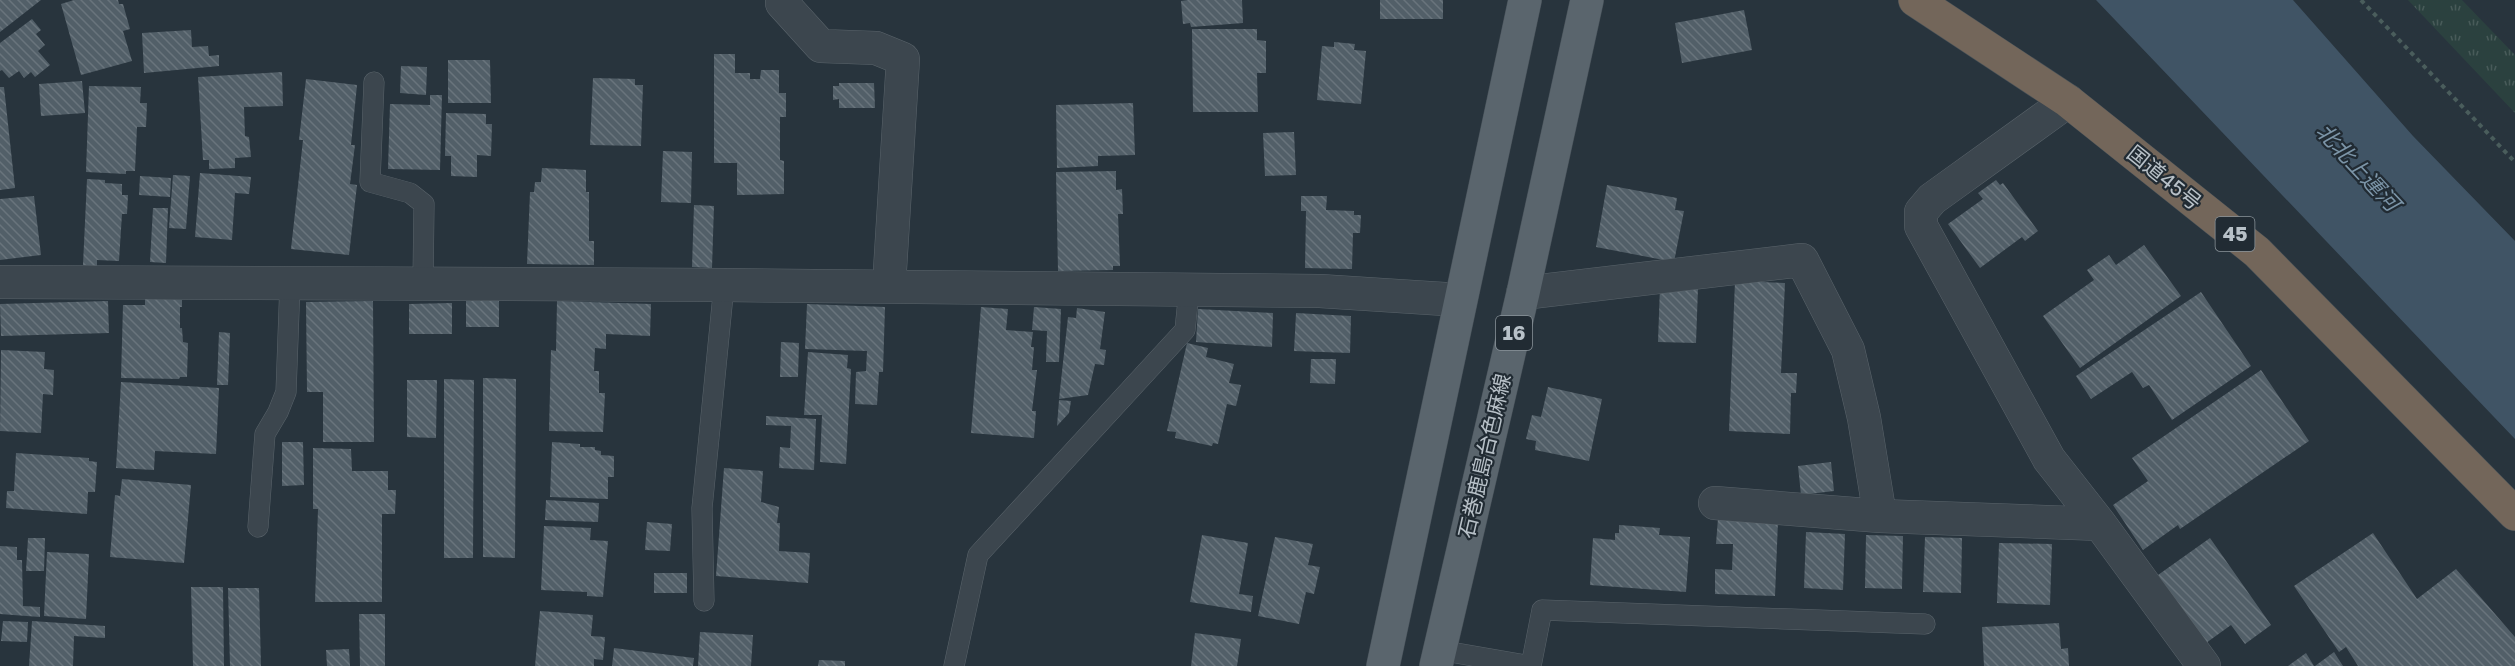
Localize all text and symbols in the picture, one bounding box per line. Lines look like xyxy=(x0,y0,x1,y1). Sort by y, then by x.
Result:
water label: 北北上運河 xyxy=(2311,117,2408,219)
street label: 国道45号 xyxy=(2122,139,2207,215)
road number: 45 xyxy=(2216,217,2254,251)
road number: 16 xyxy=(1496,316,1532,350)
street label: 石巻鹿島台色麻線 xyxy=(1452,371,1516,541)

